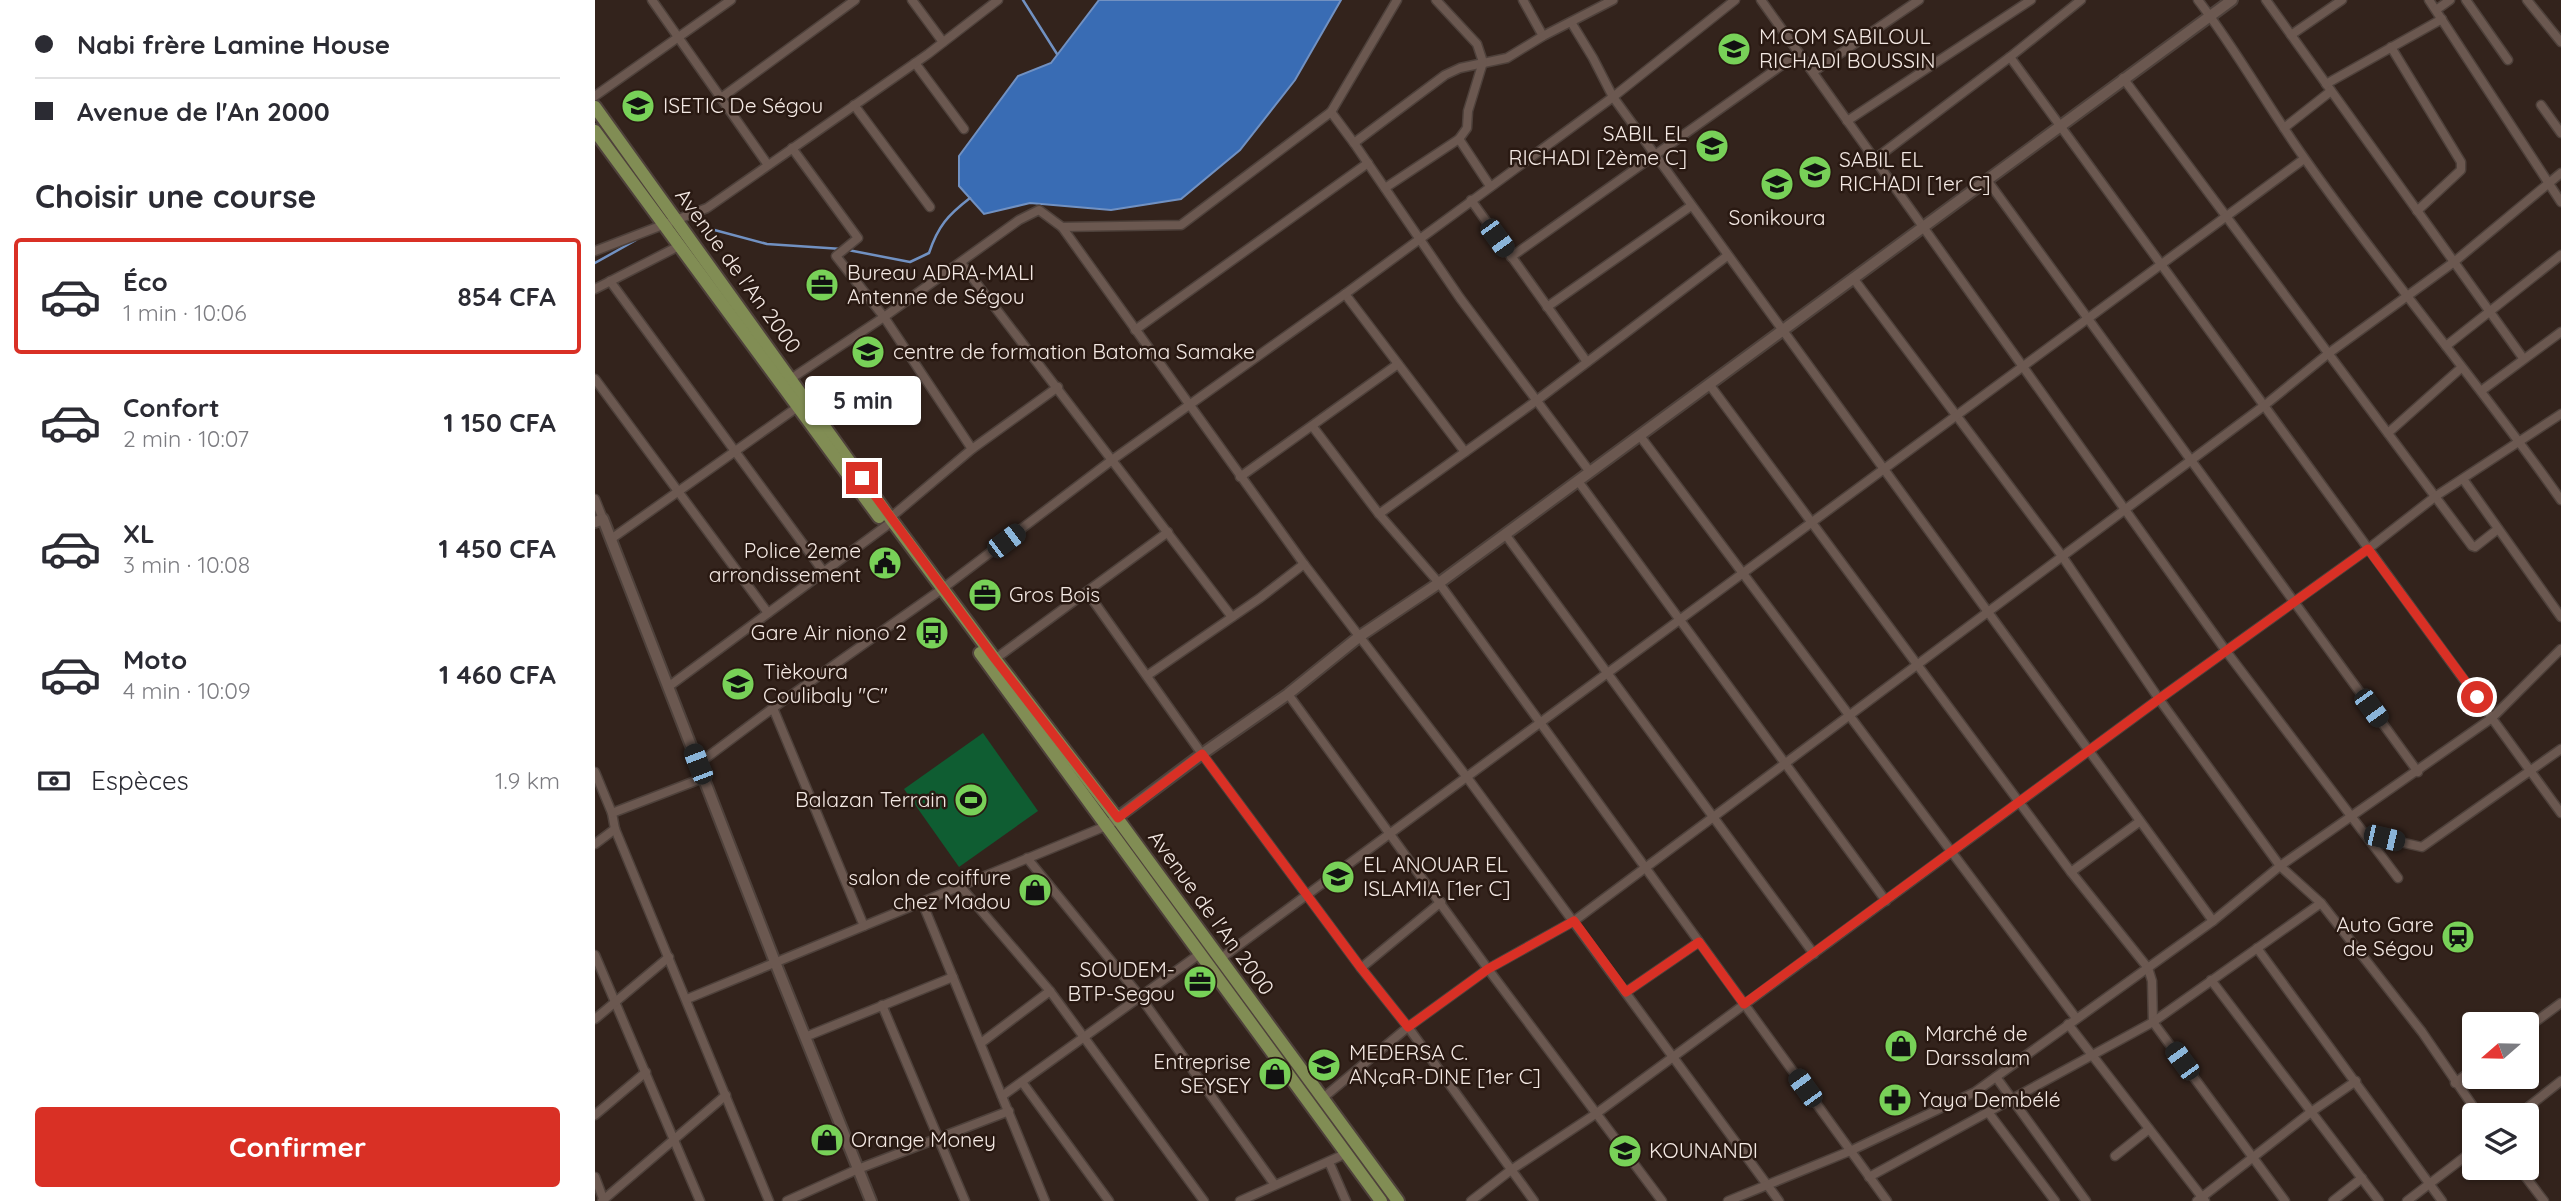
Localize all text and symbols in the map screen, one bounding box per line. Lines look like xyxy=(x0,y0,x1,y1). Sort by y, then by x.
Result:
place label: M.COM SABILOUL RICHADI BOUSSIN xyxy=(1759,23,1935,73)
text: Nabi frère Lamine House xyxy=(77,28,390,61)
school or university icon: M.COM SABILOUL RICHADI BOUSSIN xyxy=(1715,30,1753,68)
school or university icon: ISETIC De Ségou xyxy=(619,87,657,125)
place label: ISETIC De Ségou xyxy=(663,92,823,118)
text: Avenue de l'An 2000 xyxy=(77,95,330,128)
place label: SABIL EL RICHADI [2ème C] xyxy=(1509,120,1687,170)
school or university icon: SABIL EL RICHADI [2ème C] xyxy=(1693,127,1731,165)
place label: SABIL EL RICHADI [1er C] xyxy=(1839,146,1991,196)
school or university icon: SABIL EL RICHADI [1er C] xyxy=(1796,153,1834,191)
school or university icon: Sonikoura xyxy=(1758,165,1796,203)
text: Choisir une course xyxy=(35,176,316,216)
street label: Avenue de l'An 2000 xyxy=(670,183,807,358)
place label: Sonikoura xyxy=(1728,204,1826,230)
car xyxy=(1477,215,1518,261)
place label: Bureau ADRA-MALI Antenne de Ségou xyxy=(847,259,1034,309)
icon: car xyxy=(39,265,102,328)
text: Éco xyxy=(123,265,168,298)
office icon: Bureau ADRA-MALI Antenne de Ségou xyxy=(803,266,841,304)
text: 854 CFA xyxy=(458,280,556,313)
text: 1 min · 10:06 xyxy=(123,298,247,327)
school or university icon: centre de formation Batoma Samake xyxy=(849,333,887,371)
place label: centre de formation Batoma Samake xyxy=(893,338,1255,364)
callout: 5 min xyxy=(804,377,920,426)
text: 5 min xyxy=(833,386,893,415)
icon: car xyxy=(39,391,102,454)
text: Confort xyxy=(123,391,220,424)
text: 1 150 CFA xyxy=(444,406,556,439)
text: 2 min · 10:07 xyxy=(123,424,249,453)
route end xyxy=(846,462,878,494)
icon: car xyxy=(39,517,102,580)
text: XL xyxy=(123,517,155,550)
car xyxy=(983,520,1030,562)
text: 1 450 CFA xyxy=(438,532,556,565)
place label: Police 2eme arrondissement xyxy=(709,537,861,587)
public building icon: Police 2eme arrondissement xyxy=(866,544,904,582)
text: 3 min · 10:08 xyxy=(123,550,250,579)
office icon: Gros Bois xyxy=(966,576,1004,614)
place label: Gros Bois xyxy=(1009,581,1100,607)
bus stop icon: Gare Air niono 2 xyxy=(913,614,951,652)
place label: Gare Air niono 2 xyxy=(751,619,907,645)
icon: car xyxy=(39,643,102,706)
text: Moto xyxy=(123,643,187,676)
text: 1 460 CFA xyxy=(439,658,556,691)
place label: Tièkoura Coulibaly "C" xyxy=(763,658,888,708)
school or university icon: Tièkoura Coulibaly "C" xyxy=(719,665,757,703)
text: 4 min · 10:09 xyxy=(123,676,251,705)
route start xyxy=(2461,681,2493,713)
car xyxy=(2351,685,2392,731)
car xyxy=(681,741,716,787)
icon: cash xyxy=(35,762,73,800)
text: Espèces xyxy=(91,764,189,797)
text: 1.9 km xyxy=(495,766,560,795)
sports icon: Balazan Terrain xyxy=(952,781,990,819)
place label: Balazan Terrain xyxy=(795,786,947,812)
car xyxy=(2362,823,2407,853)
street label: Avenue de l'An 2000 xyxy=(1143,825,1280,1000)
place label: EL ANOUAR EL ISLAMIA [1er C] xyxy=(1363,851,1511,901)
school or university icon: EL ANOUAR EL ISLAMIA [1er C] xyxy=(1319,858,1357,896)
place label: salon de coiffure chez Madou xyxy=(848,864,1011,914)
shop icon: salon de coiffure chez Madou xyxy=(1016,871,1054,909)
place label: Auto Gare de Ségou xyxy=(2336,911,2434,961)
station icon: Auto Gare de Ségou xyxy=(2439,918,2477,956)
place label: SOUDEM- BTP-Segou xyxy=(1067,956,1175,1006)
office icon: SOUDEM- BTP-Segou xyxy=(1181,963,1219,1001)
north arrow xyxy=(2462,1012,2539,1088)
map controls xyxy=(2462,1012,2539,1180)
place label: Marché de Darssalam xyxy=(1925,1020,2030,1070)
shop icon: Marché de Darssalam xyxy=(1882,1027,1920,1065)
car xyxy=(2162,1038,2203,1084)
place label: MEDERSA C. ANçaR-DINE [1er C] xyxy=(1349,1039,1541,1089)
school or university icon: MEDERSA C. ANçaR-DINE [1er C] xyxy=(1305,1046,1343,1084)
place label: Entreprise SEYSEY xyxy=(1153,1048,1251,1098)
shop icon: Entreprise SEYSEY xyxy=(1256,1055,1294,1093)
car xyxy=(1785,1065,1826,1111)
pharmacy icon: Yaya Dembélé xyxy=(1876,1081,1914,1119)
place label: Yaya Dembélé xyxy=(1919,1086,2061,1112)
button: layers xyxy=(2462,1103,2539,1180)
button: Confirmer xyxy=(35,1107,560,1187)
shop icon: Orange Money xyxy=(808,1121,846,1159)
place label: Orange Money xyxy=(851,1126,996,1152)
school or university icon: KOUNANDI xyxy=(1606,1132,1644,1170)
place label: KOUNANDI xyxy=(1649,1137,1758,1163)

